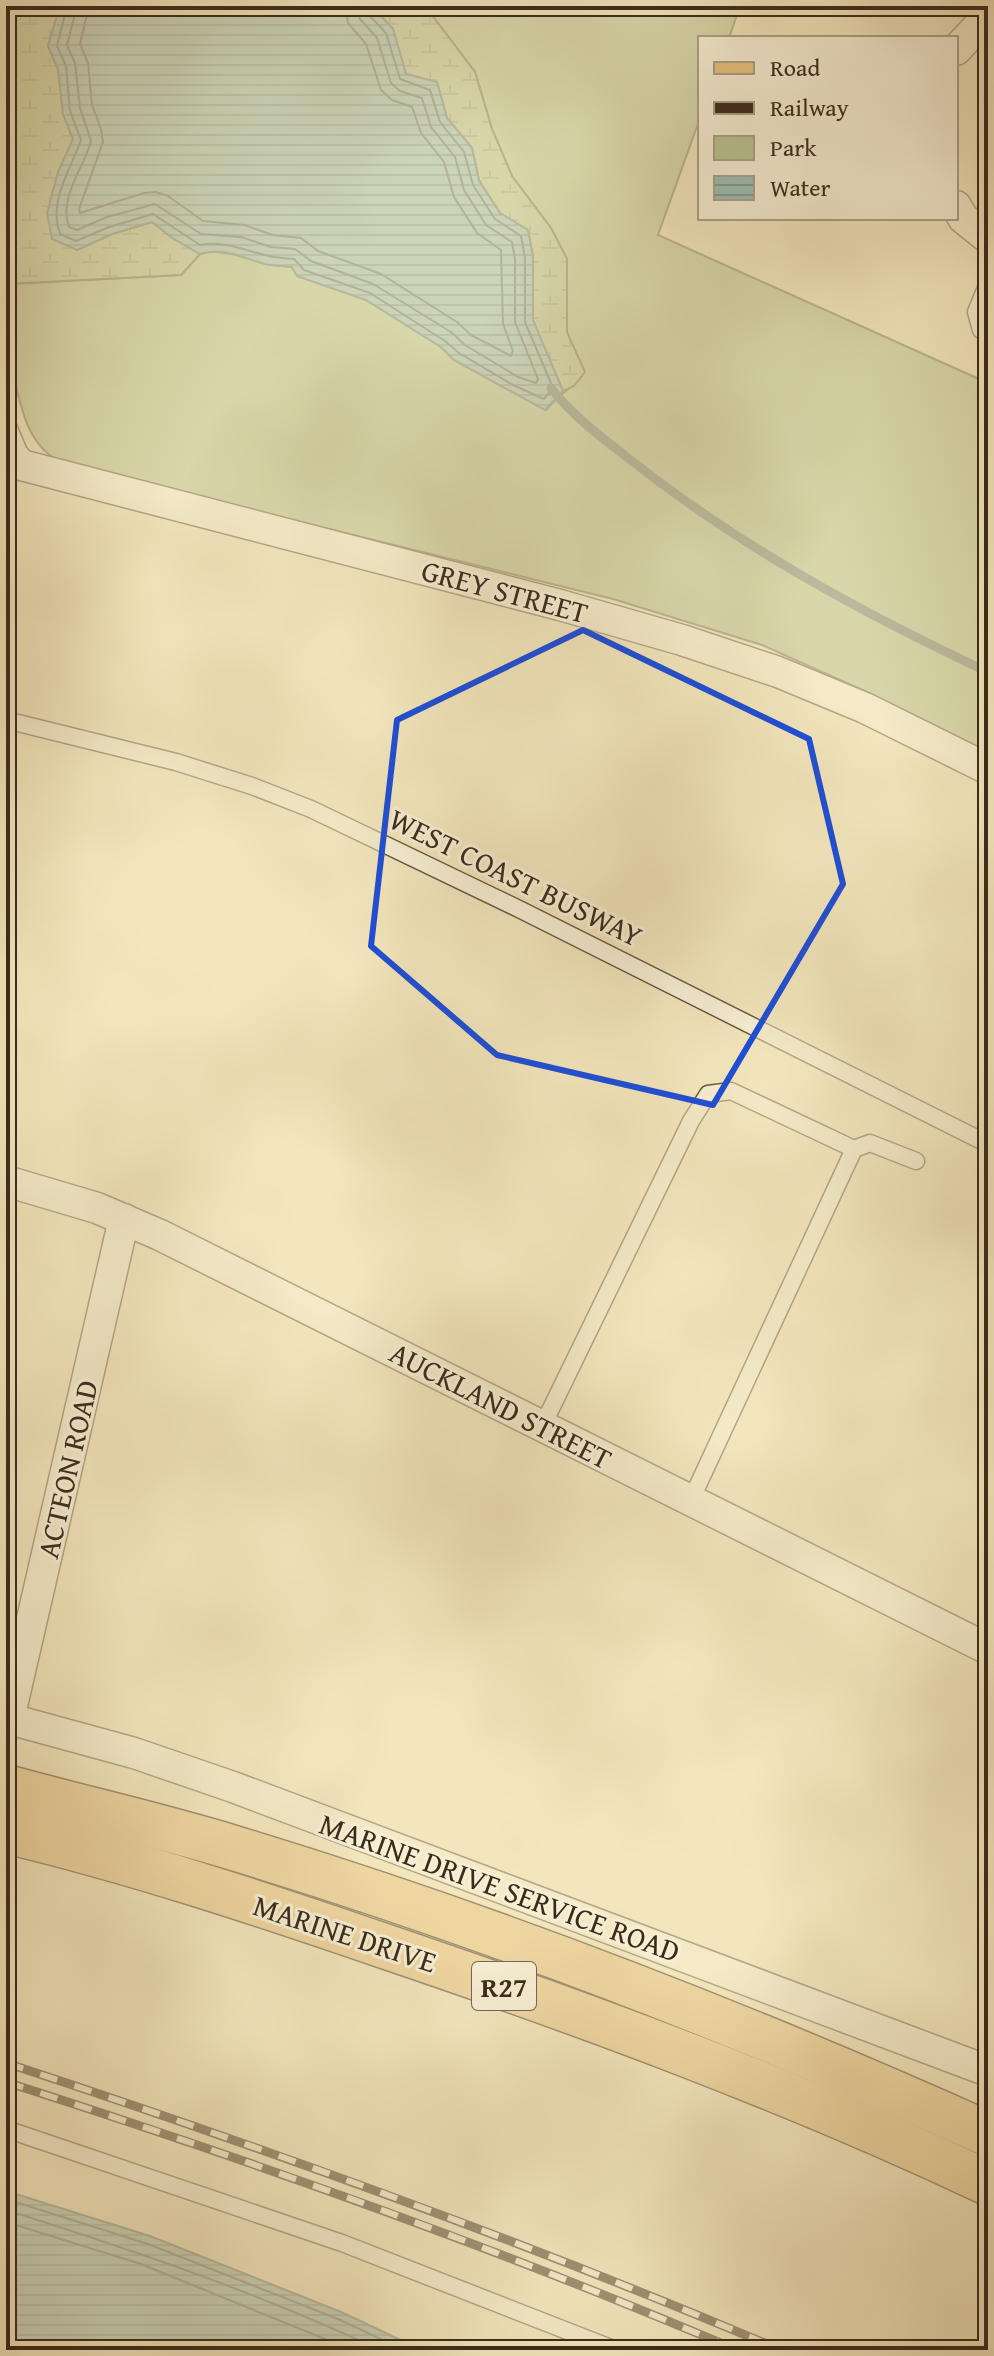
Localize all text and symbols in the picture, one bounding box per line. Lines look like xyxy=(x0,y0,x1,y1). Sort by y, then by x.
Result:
legend xyxy=(698,36,958,220)
text: Road xyxy=(770,50,820,85)
text: Railway xyxy=(770,90,849,125)
text: Park xyxy=(770,130,817,165)
text: Water xyxy=(770,170,831,205)
street label: GREY STREET xyxy=(417,548,593,634)
street label: WEST COAST BUSWAY xyxy=(382,797,650,957)
street label: AUCKLAND STREET xyxy=(382,1330,620,1480)
street label: ACTEON ROAD xyxy=(25,1376,109,1562)
street label: MARINE DRIVE SERVICE ROAD xyxy=(315,1805,685,1969)
street label: MARINE DRIVE xyxy=(249,1886,441,1980)
road number: R27 xyxy=(472,1962,536,2010)

